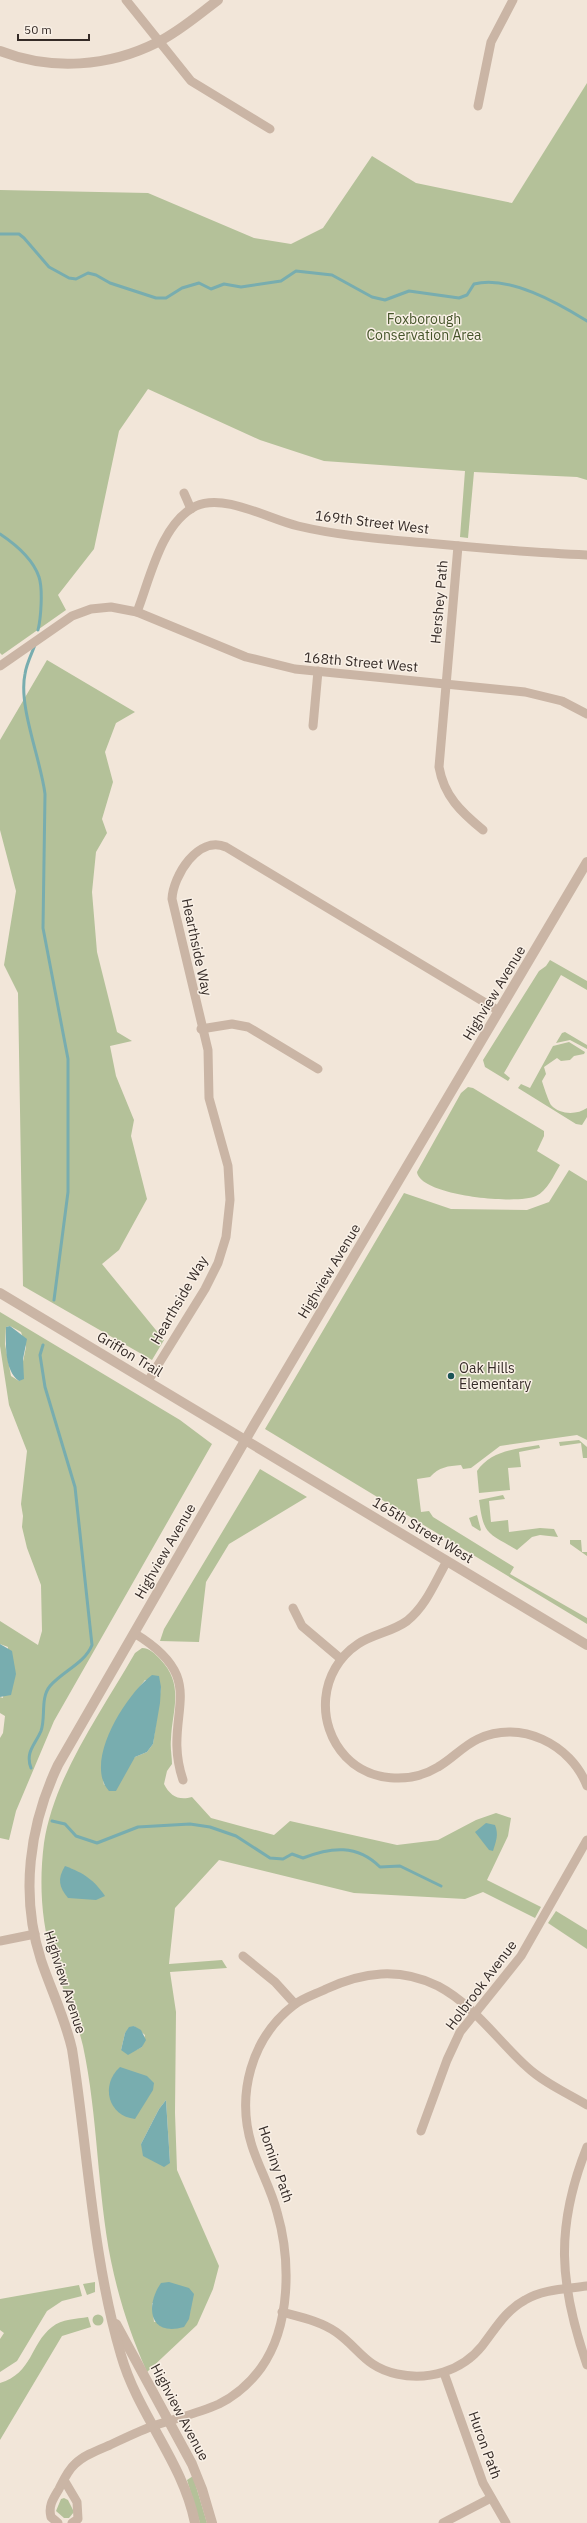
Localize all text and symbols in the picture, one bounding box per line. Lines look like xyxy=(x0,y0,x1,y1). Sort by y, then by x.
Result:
scale bar xyxy=(18,16,89,42)
text: 50 m xyxy=(24,22,52,37)
park label: Foxborough Conservation Area xyxy=(366,310,482,344)
street label: 169th Street West xyxy=(314,506,430,538)
street label: Hershey Path xyxy=(426,559,452,645)
street label: 168th Street West xyxy=(303,648,419,676)
street label: Hearthside Way xyxy=(178,897,216,997)
street label: Highview Avenue xyxy=(459,942,530,1044)
street label: Highview Avenue xyxy=(294,1220,365,1322)
street label: Hearthside Way xyxy=(146,1253,212,1347)
street label: Griffon Trail xyxy=(94,1327,166,1381)
place label: Oak Hills Elementary xyxy=(459,1359,531,1393)
marker: Oak Hills Elementary xyxy=(446,1371,456,1381)
street label: 165th Street West xyxy=(369,1493,477,1567)
street label: Highview Avenue xyxy=(130,1500,200,1602)
street label: Highview Avenue xyxy=(40,1928,90,2036)
street label: Holbrook Avenue xyxy=(441,1936,521,2033)
street label: Hominy Path xyxy=(254,2123,298,2205)
street label: Highview Avenue xyxy=(147,2360,213,2464)
street label: Huron Path xyxy=(464,2409,506,2481)

